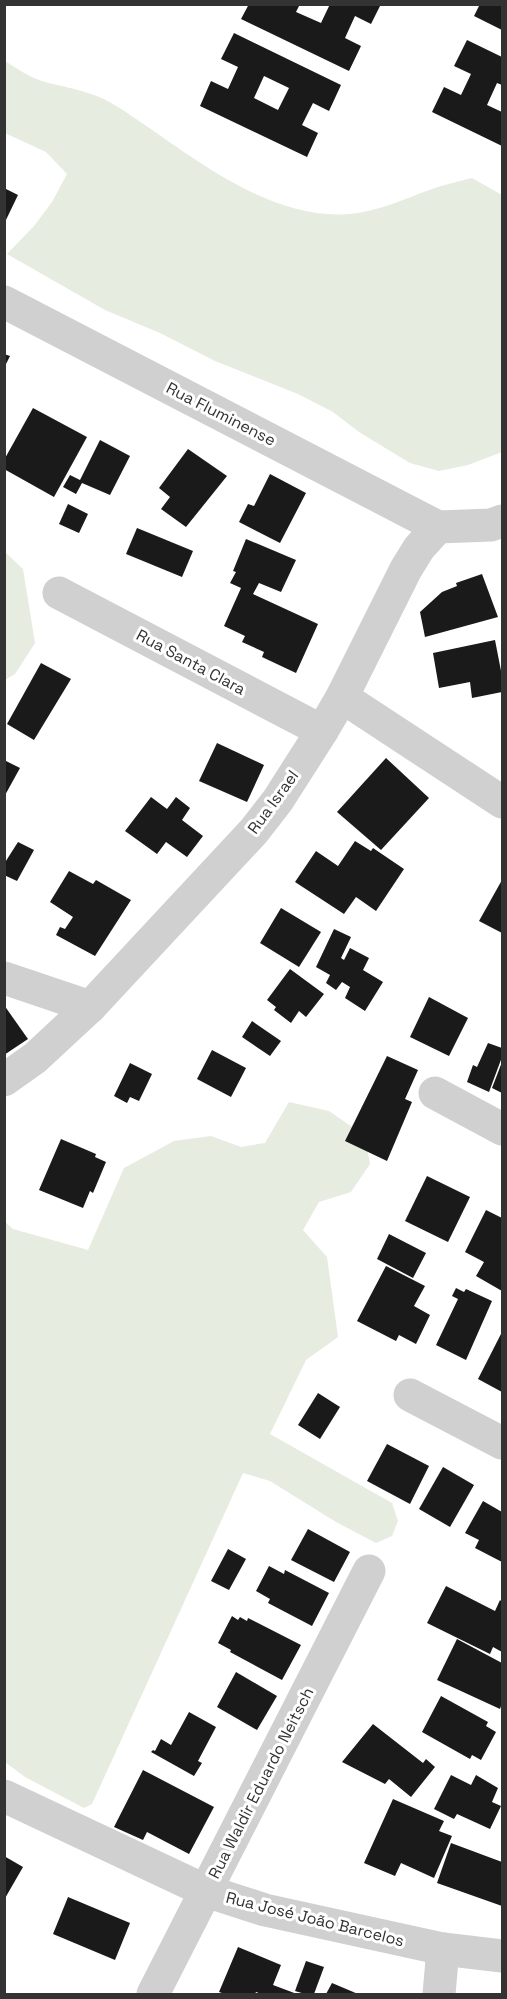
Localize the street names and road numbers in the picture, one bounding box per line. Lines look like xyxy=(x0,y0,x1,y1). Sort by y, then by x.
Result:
street label: Rua Fluminense xyxy=(163,377,279,451)
street label: Rua Santa Clara xyxy=(133,624,249,700)
street label: Rua Israel xyxy=(243,766,303,838)
street label: Rua Waldir Eduardo Neitsch xyxy=(204,1684,318,1882)
street label: Rua José João Barcelos xyxy=(224,1887,406,1951)

